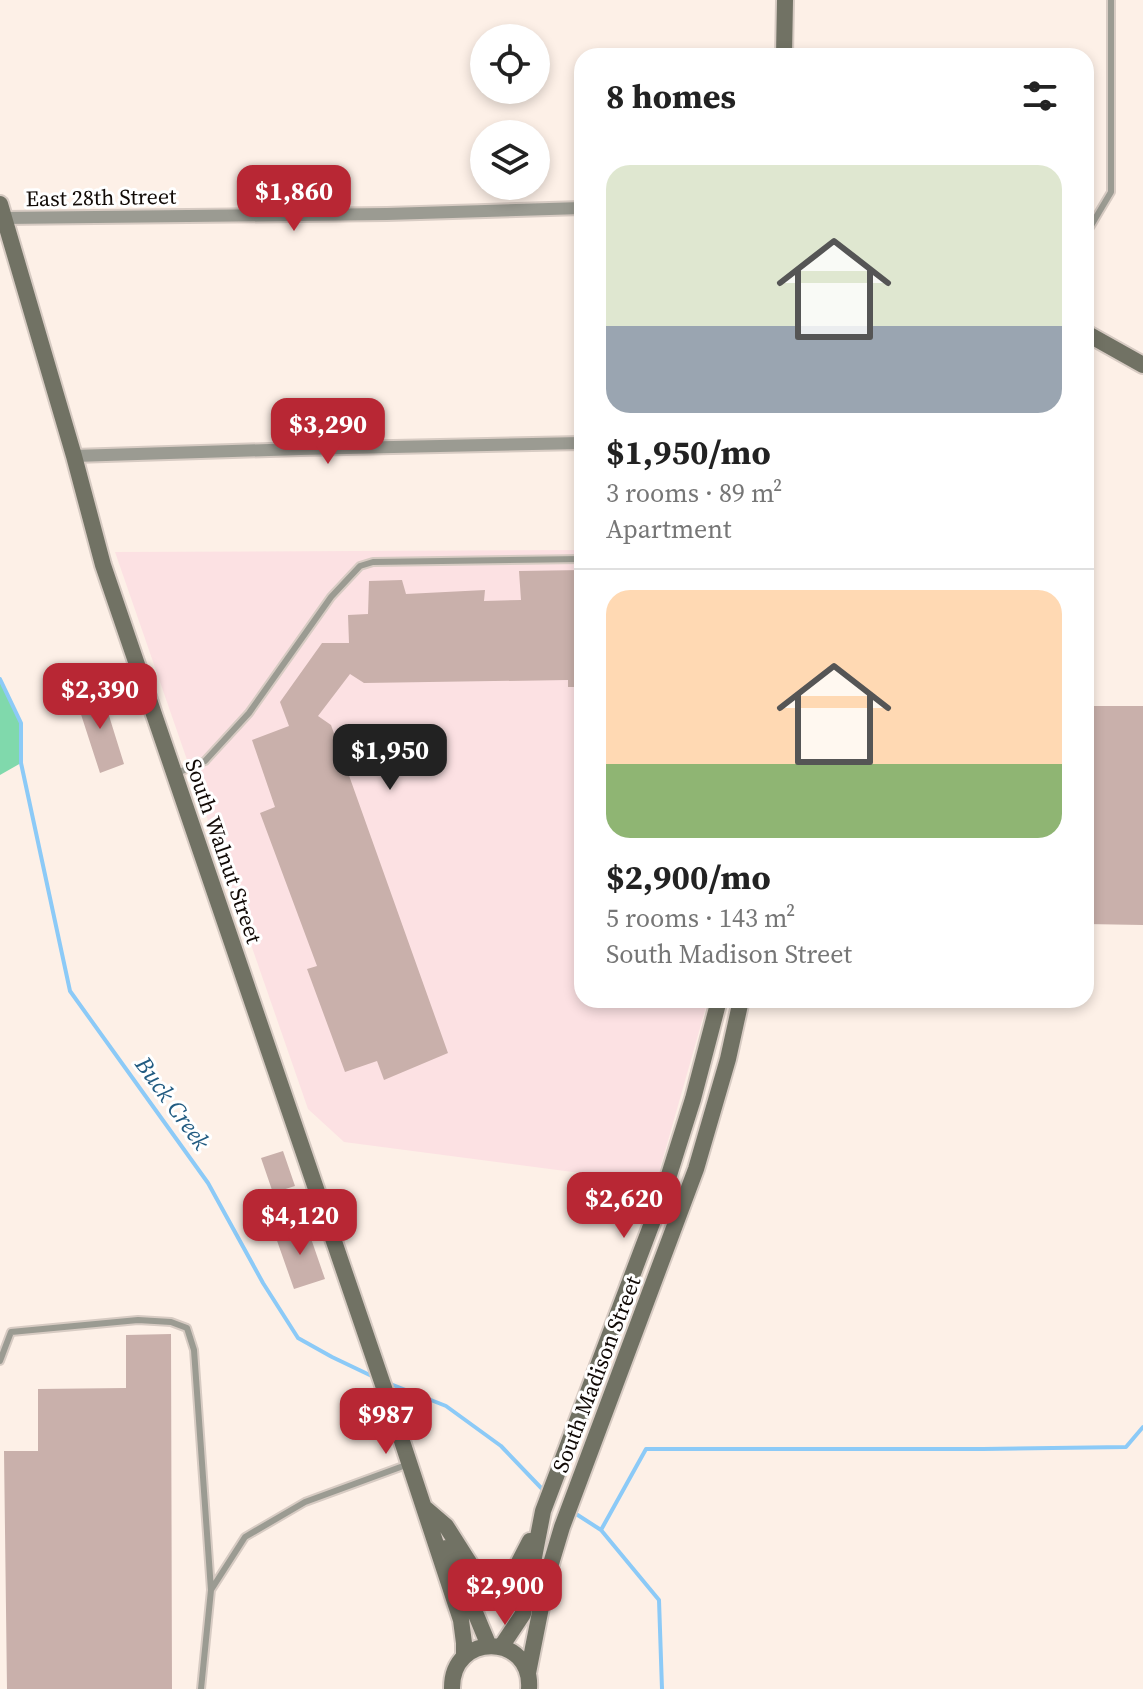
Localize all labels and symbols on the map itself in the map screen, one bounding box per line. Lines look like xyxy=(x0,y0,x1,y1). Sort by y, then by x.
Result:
pin: $1,860 xyxy=(229,165,359,233)
street label: East 28th Street xyxy=(25,181,177,213)
pin: $3,290 xyxy=(263,398,393,466)
pin: $2,390 xyxy=(35,663,165,731)
pin: $1,950 xyxy=(325,724,455,792)
street label: South Walnut Street xyxy=(178,755,270,948)
water label: Buck Creek xyxy=(127,1049,219,1157)
pin: $2,620 xyxy=(559,1172,689,1240)
pin: $4,120 xyxy=(235,1189,365,1257)
street label: South Madison Street xyxy=(545,1271,648,1476)
pin: $987 xyxy=(339,1388,433,1456)
pin: $2,900 xyxy=(440,1559,570,1627)

